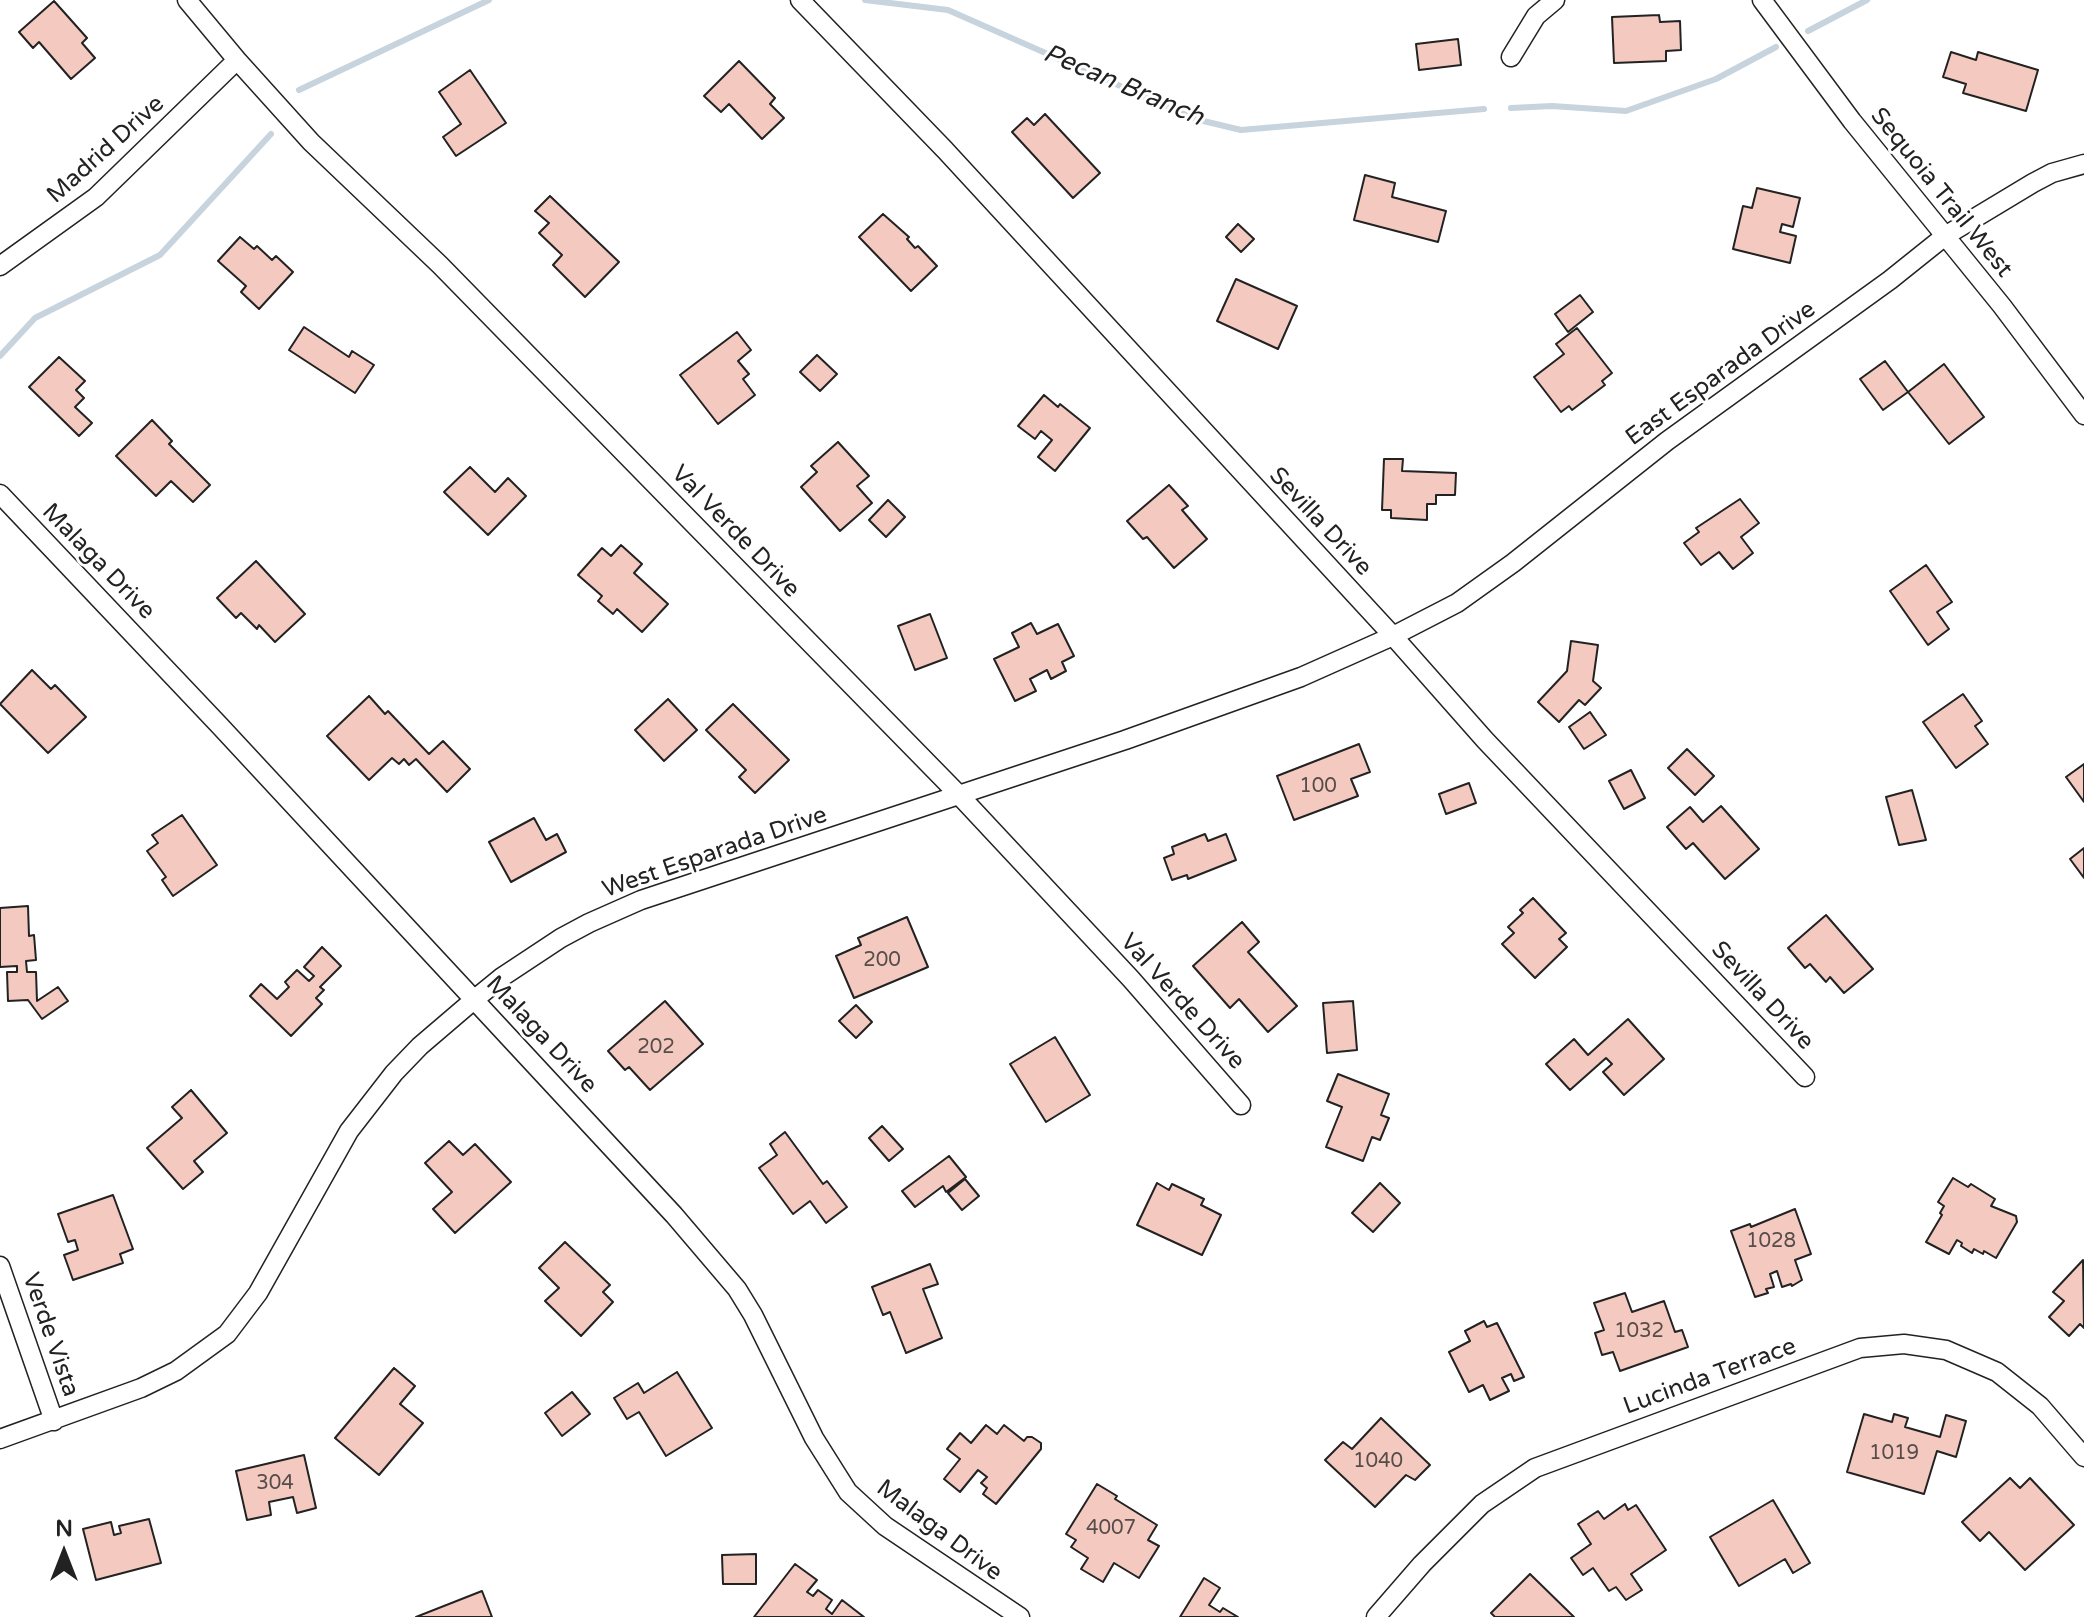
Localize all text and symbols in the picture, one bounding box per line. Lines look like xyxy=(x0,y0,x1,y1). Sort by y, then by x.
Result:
water label: Pecan Branch xyxy=(1038,38,1208,134)
street label: Madrid Drive xyxy=(42,90,170,210)
street label: Sequoia Trail West xyxy=(1864,102,2018,284)
street label: East Esparada Drive xyxy=(1621,296,1821,452)
street label: Val Verde Drive xyxy=(665,460,805,604)
street label: Sevilla Drive xyxy=(1263,462,1377,582)
street label: Malaga Drive xyxy=(36,498,160,626)
house number: 100 xyxy=(1299,775,1337,799)
street label: West Esparada Drive xyxy=(599,801,831,905)
street label: Val Verde Drive xyxy=(1113,928,1251,1076)
street label: Sevilla Drive xyxy=(1705,936,1819,1056)
house number: 200 xyxy=(863,949,901,973)
street label: Malaga Drive xyxy=(479,970,603,1100)
house number: 202 xyxy=(637,1036,675,1060)
house number: 1028 xyxy=(1746,1230,1796,1254)
street label: Verde Vista xyxy=(15,1269,85,1401)
house number: 1032 xyxy=(1614,1320,1664,1344)
street label: Lucinda Terrace xyxy=(1620,1332,1800,1422)
house number: 1019 xyxy=(1869,1442,1919,1466)
house number: 1040 xyxy=(1353,1450,1403,1474)
house number: 304 xyxy=(256,1472,294,1496)
street label: Malaga Drive xyxy=(870,1474,1008,1588)
north arrow xyxy=(24,1513,104,1593)
text: N xyxy=(55,1516,73,1542)
house number: 4007 xyxy=(1086,1517,1136,1541)

